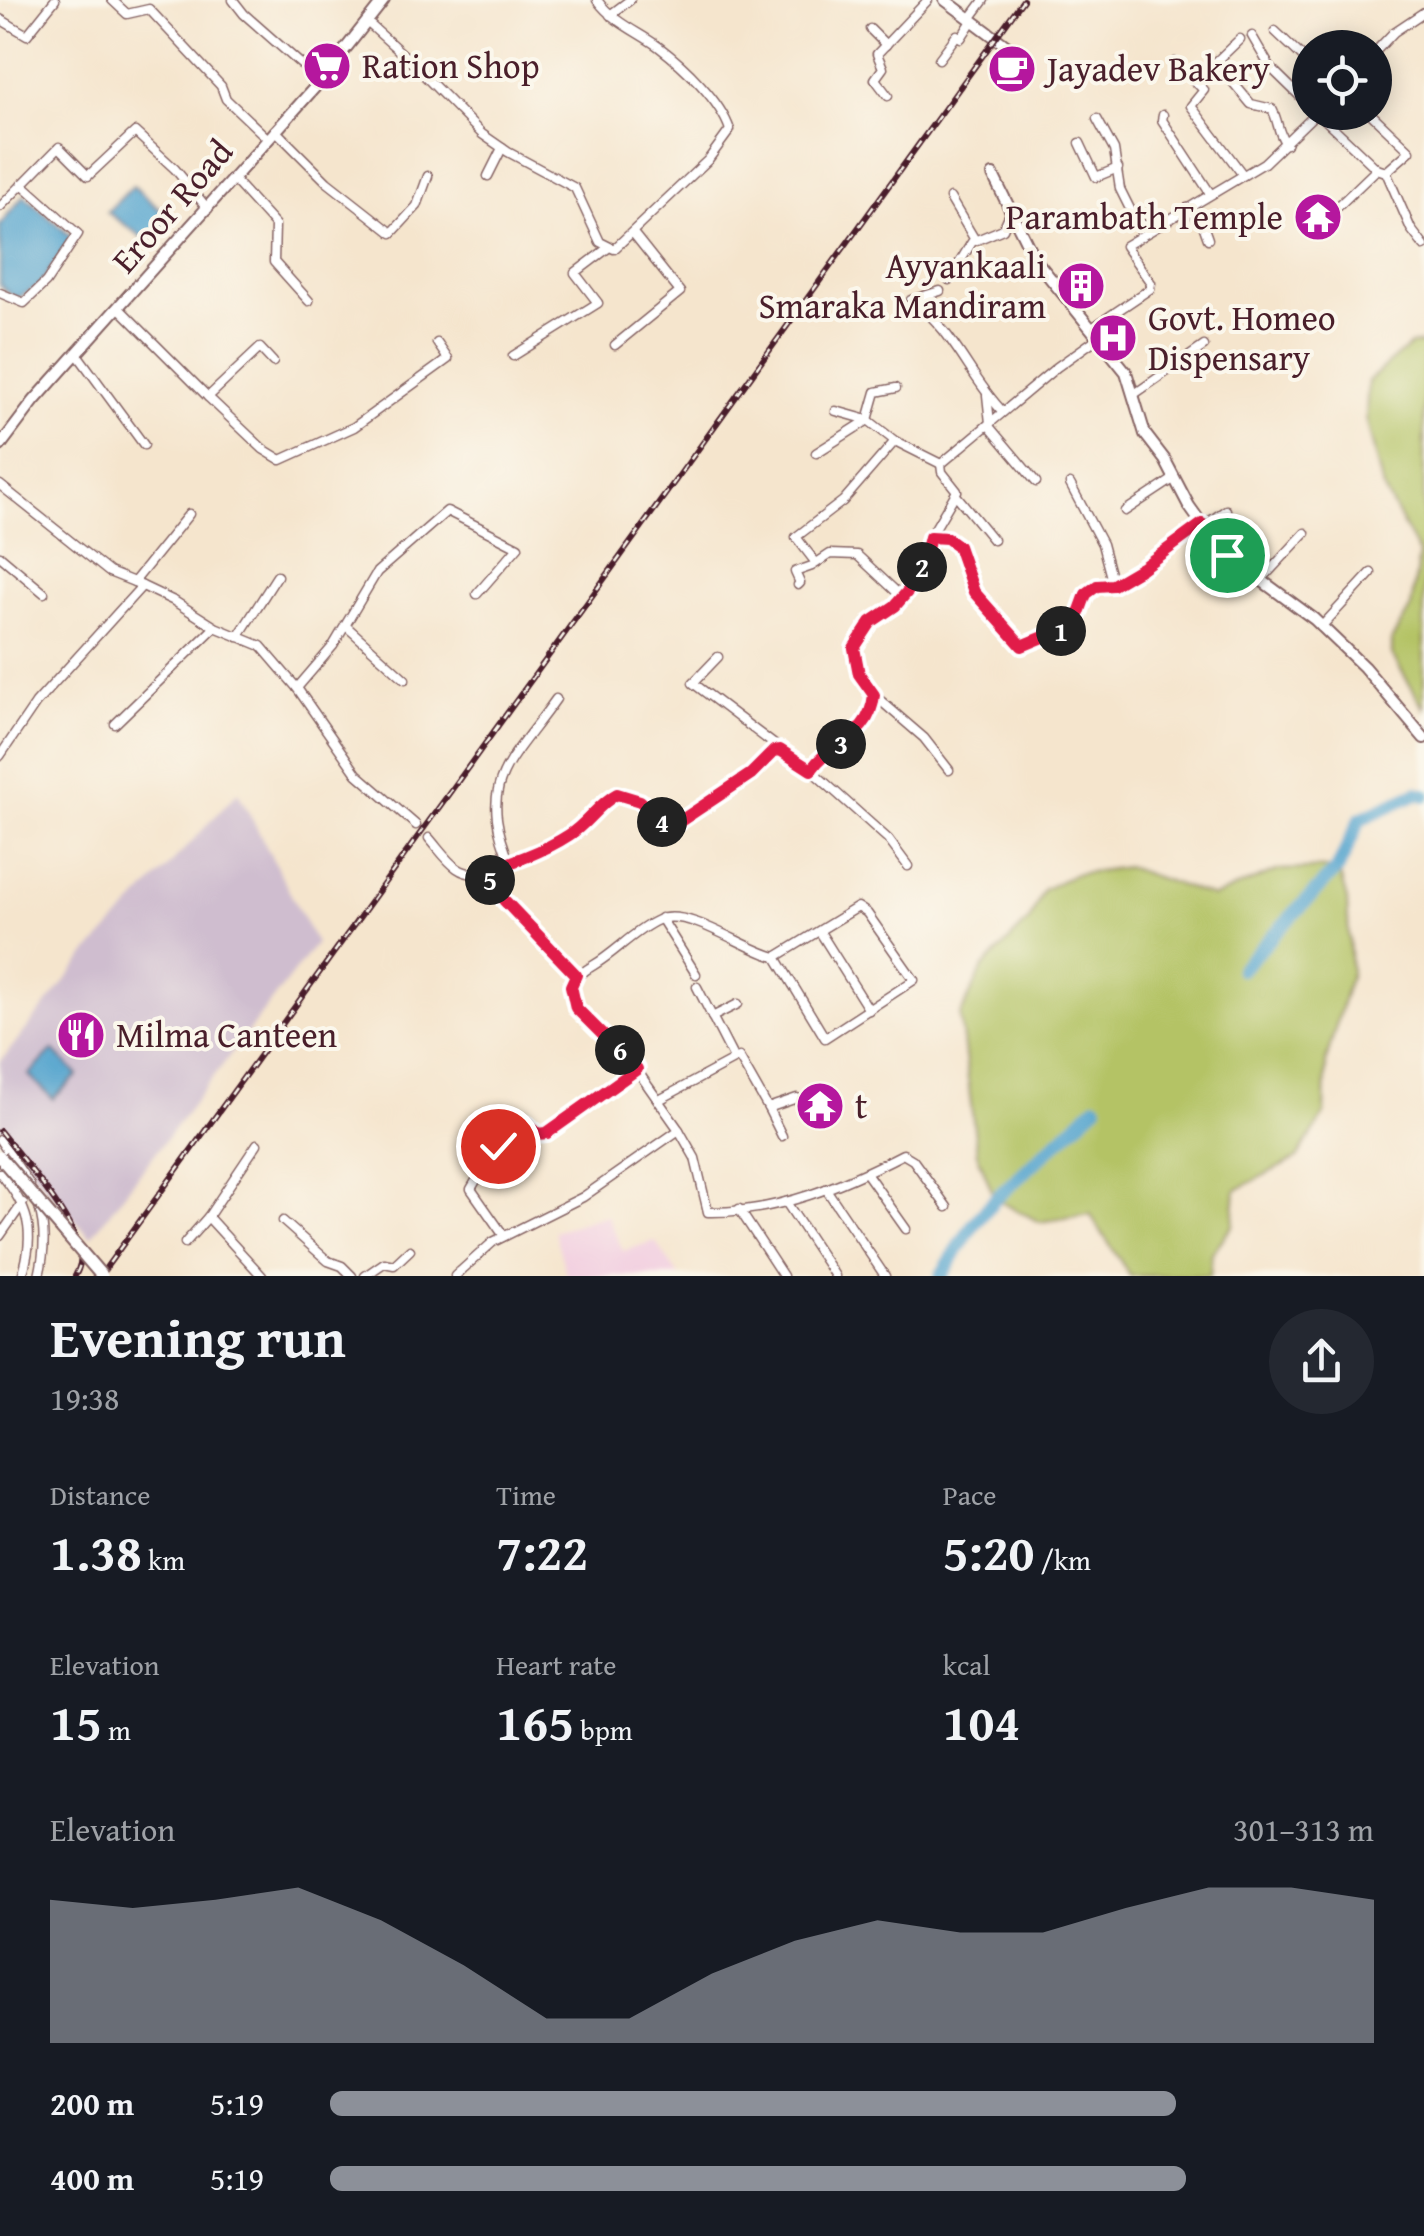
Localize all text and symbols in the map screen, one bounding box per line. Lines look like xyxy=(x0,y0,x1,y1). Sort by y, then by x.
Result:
map controls xyxy=(1292,30,1392,130)
button: locate xyxy=(1292,30,1392,130)
supermarket icon: Ration Shop xyxy=(301,40,353,92)
place label: Ration Shop xyxy=(362,40,540,91)
cafe icon: Jayadev Bakery xyxy=(986,43,1038,95)
place label: Jayadev Bakery xyxy=(1043,43,1271,94)
street label: Eroor Road xyxy=(99,127,244,284)
place label: Parambath Temple xyxy=(1006,191,1283,242)
temple icon: Parambath Temple xyxy=(1292,191,1344,243)
place label: Ayyankaali Smaraka Mandiram xyxy=(759,240,1046,331)
building icon: Ayyankaali Smaraka Mandiram xyxy=(1055,260,1107,312)
place label: Govt. Homeo Dispensary xyxy=(1148,292,1336,383)
hospital icon: Govt. Homeo Dispensary xyxy=(1087,312,1139,364)
pin xyxy=(1185,513,1270,598)
icon: arrive xyxy=(1200,528,1255,583)
pin: 2 xyxy=(897,542,947,592)
text: 2 xyxy=(915,546,929,587)
pin: 1 xyxy=(1036,606,1086,656)
text: 1 xyxy=(1054,610,1068,651)
pin: 3 xyxy=(816,719,866,769)
text: 3 xyxy=(834,723,848,764)
pin: 4 xyxy=(637,797,687,847)
text: 4 xyxy=(655,801,669,842)
pin: 5 xyxy=(465,855,515,905)
text: 5 xyxy=(483,859,497,900)
restaurant icon: Milma Canteen xyxy=(55,1009,107,1061)
place label: Milma Canteen xyxy=(116,1009,338,1060)
pin: 6 xyxy=(595,1025,645,1075)
text: 6 xyxy=(613,1029,627,1070)
temple icon: t xyxy=(794,1080,846,1132)
place label: t xyxy=(855,1080,867,1131)
pin xyxy=(456,1104,541,1189)
icon: check xyxy=(471,1119,526,1174)
text: Evening run xyxy=(50,1297,346,1377)
button: share xyxy=(1269,1309,1374,1414)
text: 19:38 xyxy=(50,1375,119,1422)
text: Distance xyxy=(50,1474,150,1515)
text: Time xyxy=(496,1474,556,1515)
text: Pace xyxy=(943,1474,997,1515)
text: 1.38 xyxy=(50,1515,142,1588)
text: 7:22 xyxy=(496,1515,588,1588)
text: 5:20 xyxy=(943,1515,1035,1588)
text: km xyxy=(142,1539,185,1580)
text: /km xyxy=(1035,1539,1091,1580)
text: Elevation xyxy=(50,1644,160,1685)
text: Heart rate xyxy=(496,1644,616,1685)
text: kcal xyxy=(943,1644,990,1685)
text: 15 xyxy=(50,1685,102,1758)
text: 165 xyxy=(496,1685,574,1758)
text: 104 xyxy=(943,1685,1020,1758)
text: m xyxy=(102,1709,131,1750)
text: bpm xyxy=(574,1709,633,1750)
text: Elevation xyxy=(50,1806,175,1853)
text: 301–313 m xyxy=(1233,1806,1374,1853)
text: 200 m xyxy=(50,2080,134,2127)
text: 5:19 xyxy=(210,2080,264,2127)
text: 400 m xyxy=(50,2155,134,2202)
text: 5:19 xyxy=(210,2155,264,2202)

